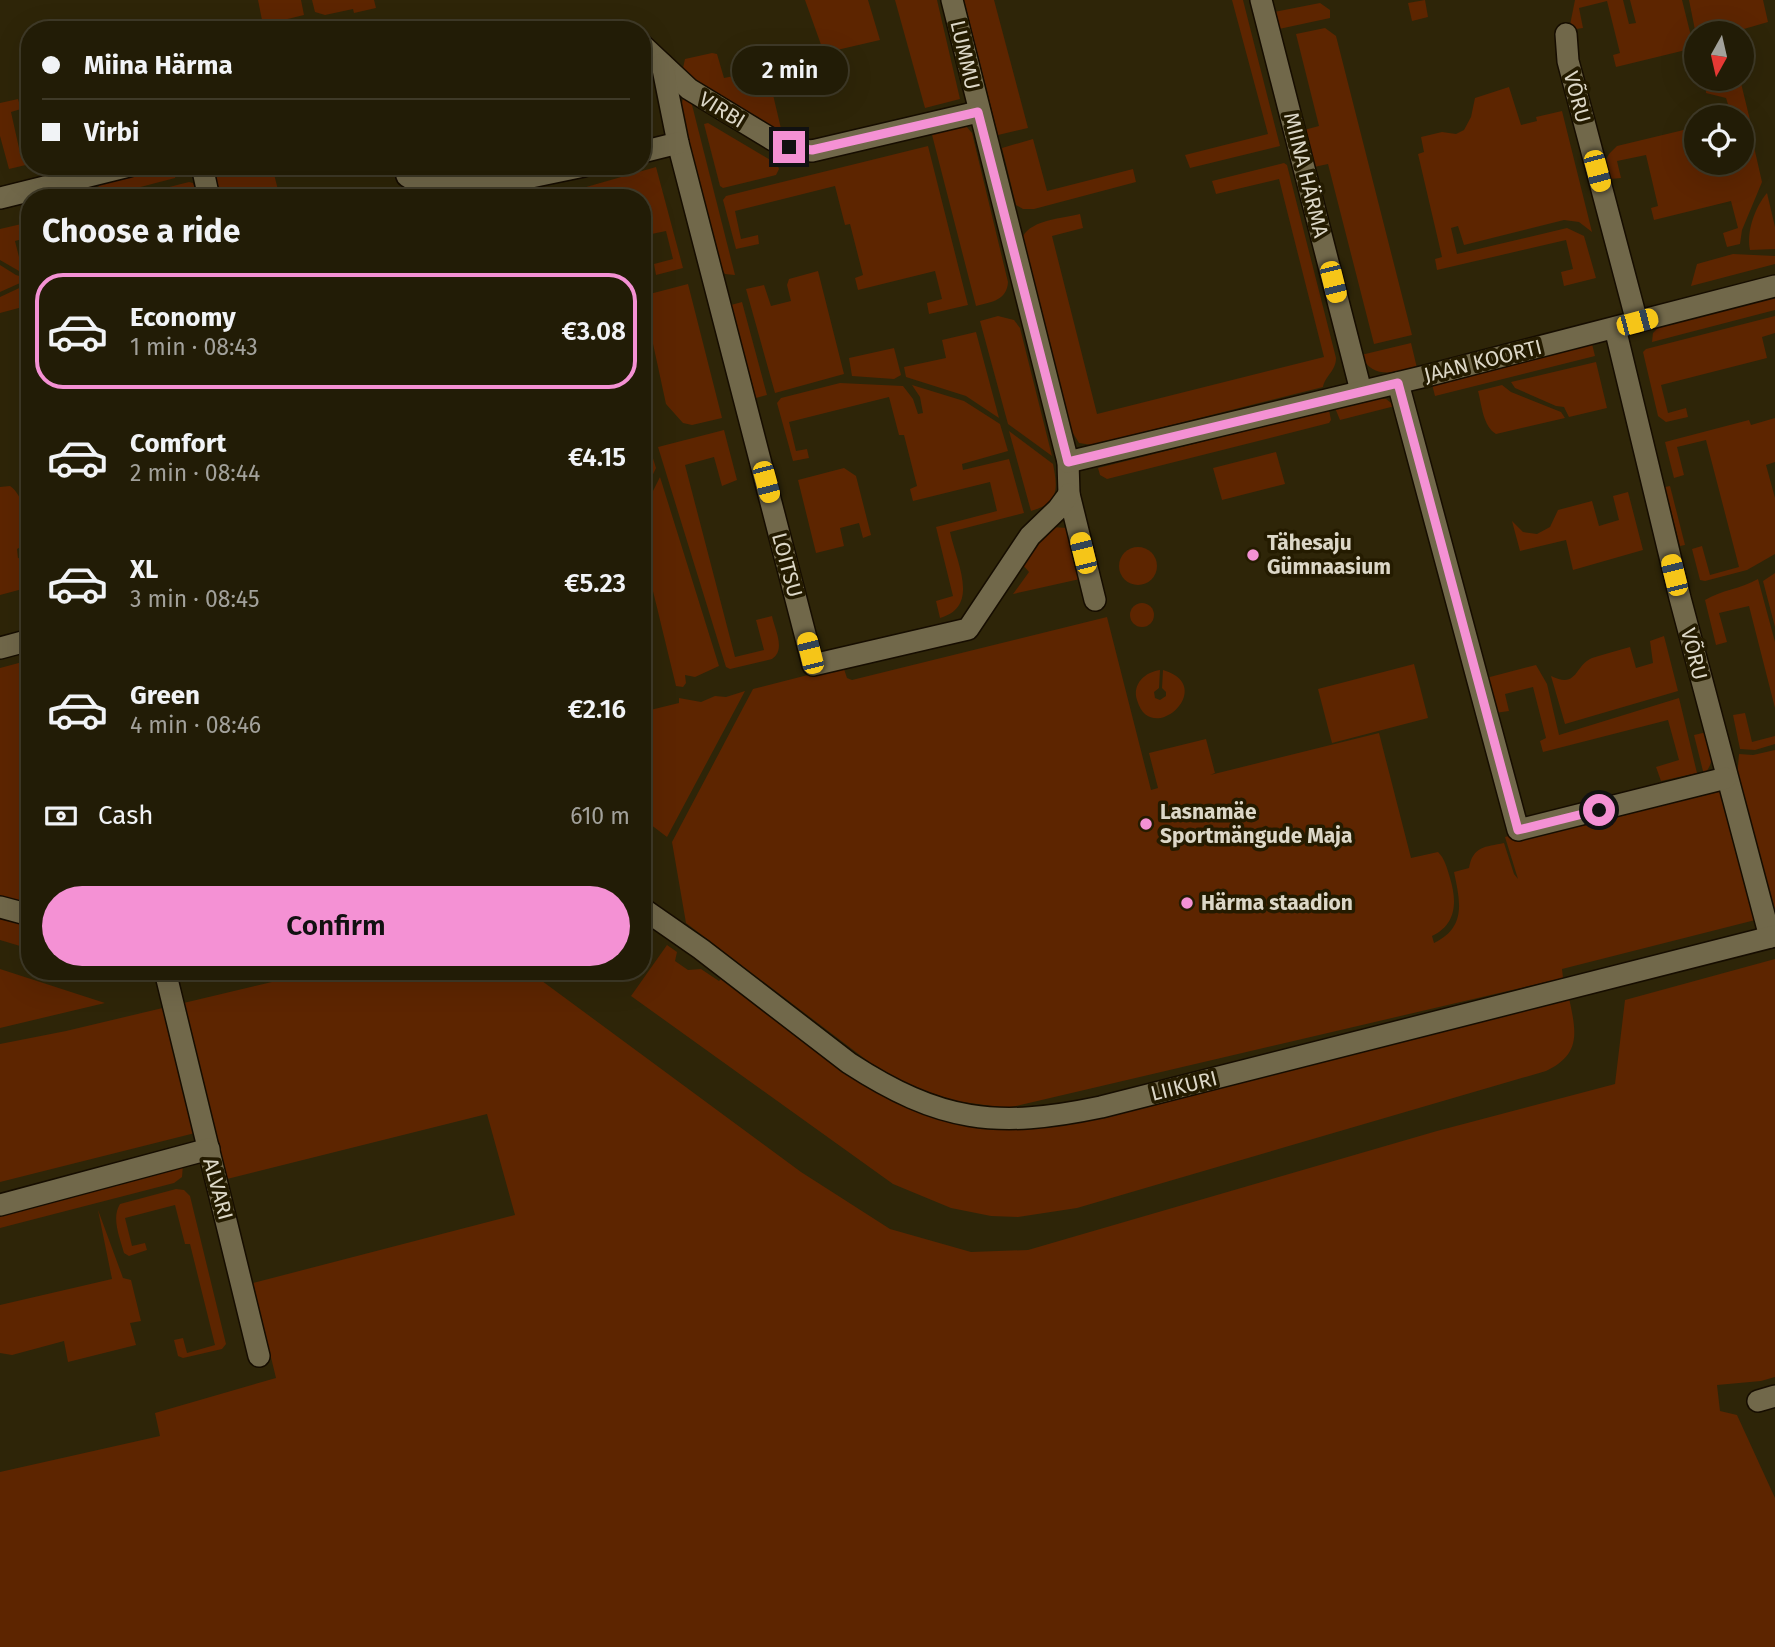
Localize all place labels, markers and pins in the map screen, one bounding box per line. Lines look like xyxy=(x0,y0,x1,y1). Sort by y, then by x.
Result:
place label: Tähesaju Gümnaasium xyxy=(1267,530,1391,580)
marker: Tähesaju Gümnaasium xyxy=(1245,547,1261,563)
place label: Lasnamäe Sportmängude Maja xyxy=(1160,799,1352,849)
marker: Lasnamäe Sportmängude Maja xyxy=(1138,816,1154,832)
place label: Härma staadion xyxy=(1201,890,1353,916)
marker: Härma staadion xyxy=(1179,895,1195,911)

